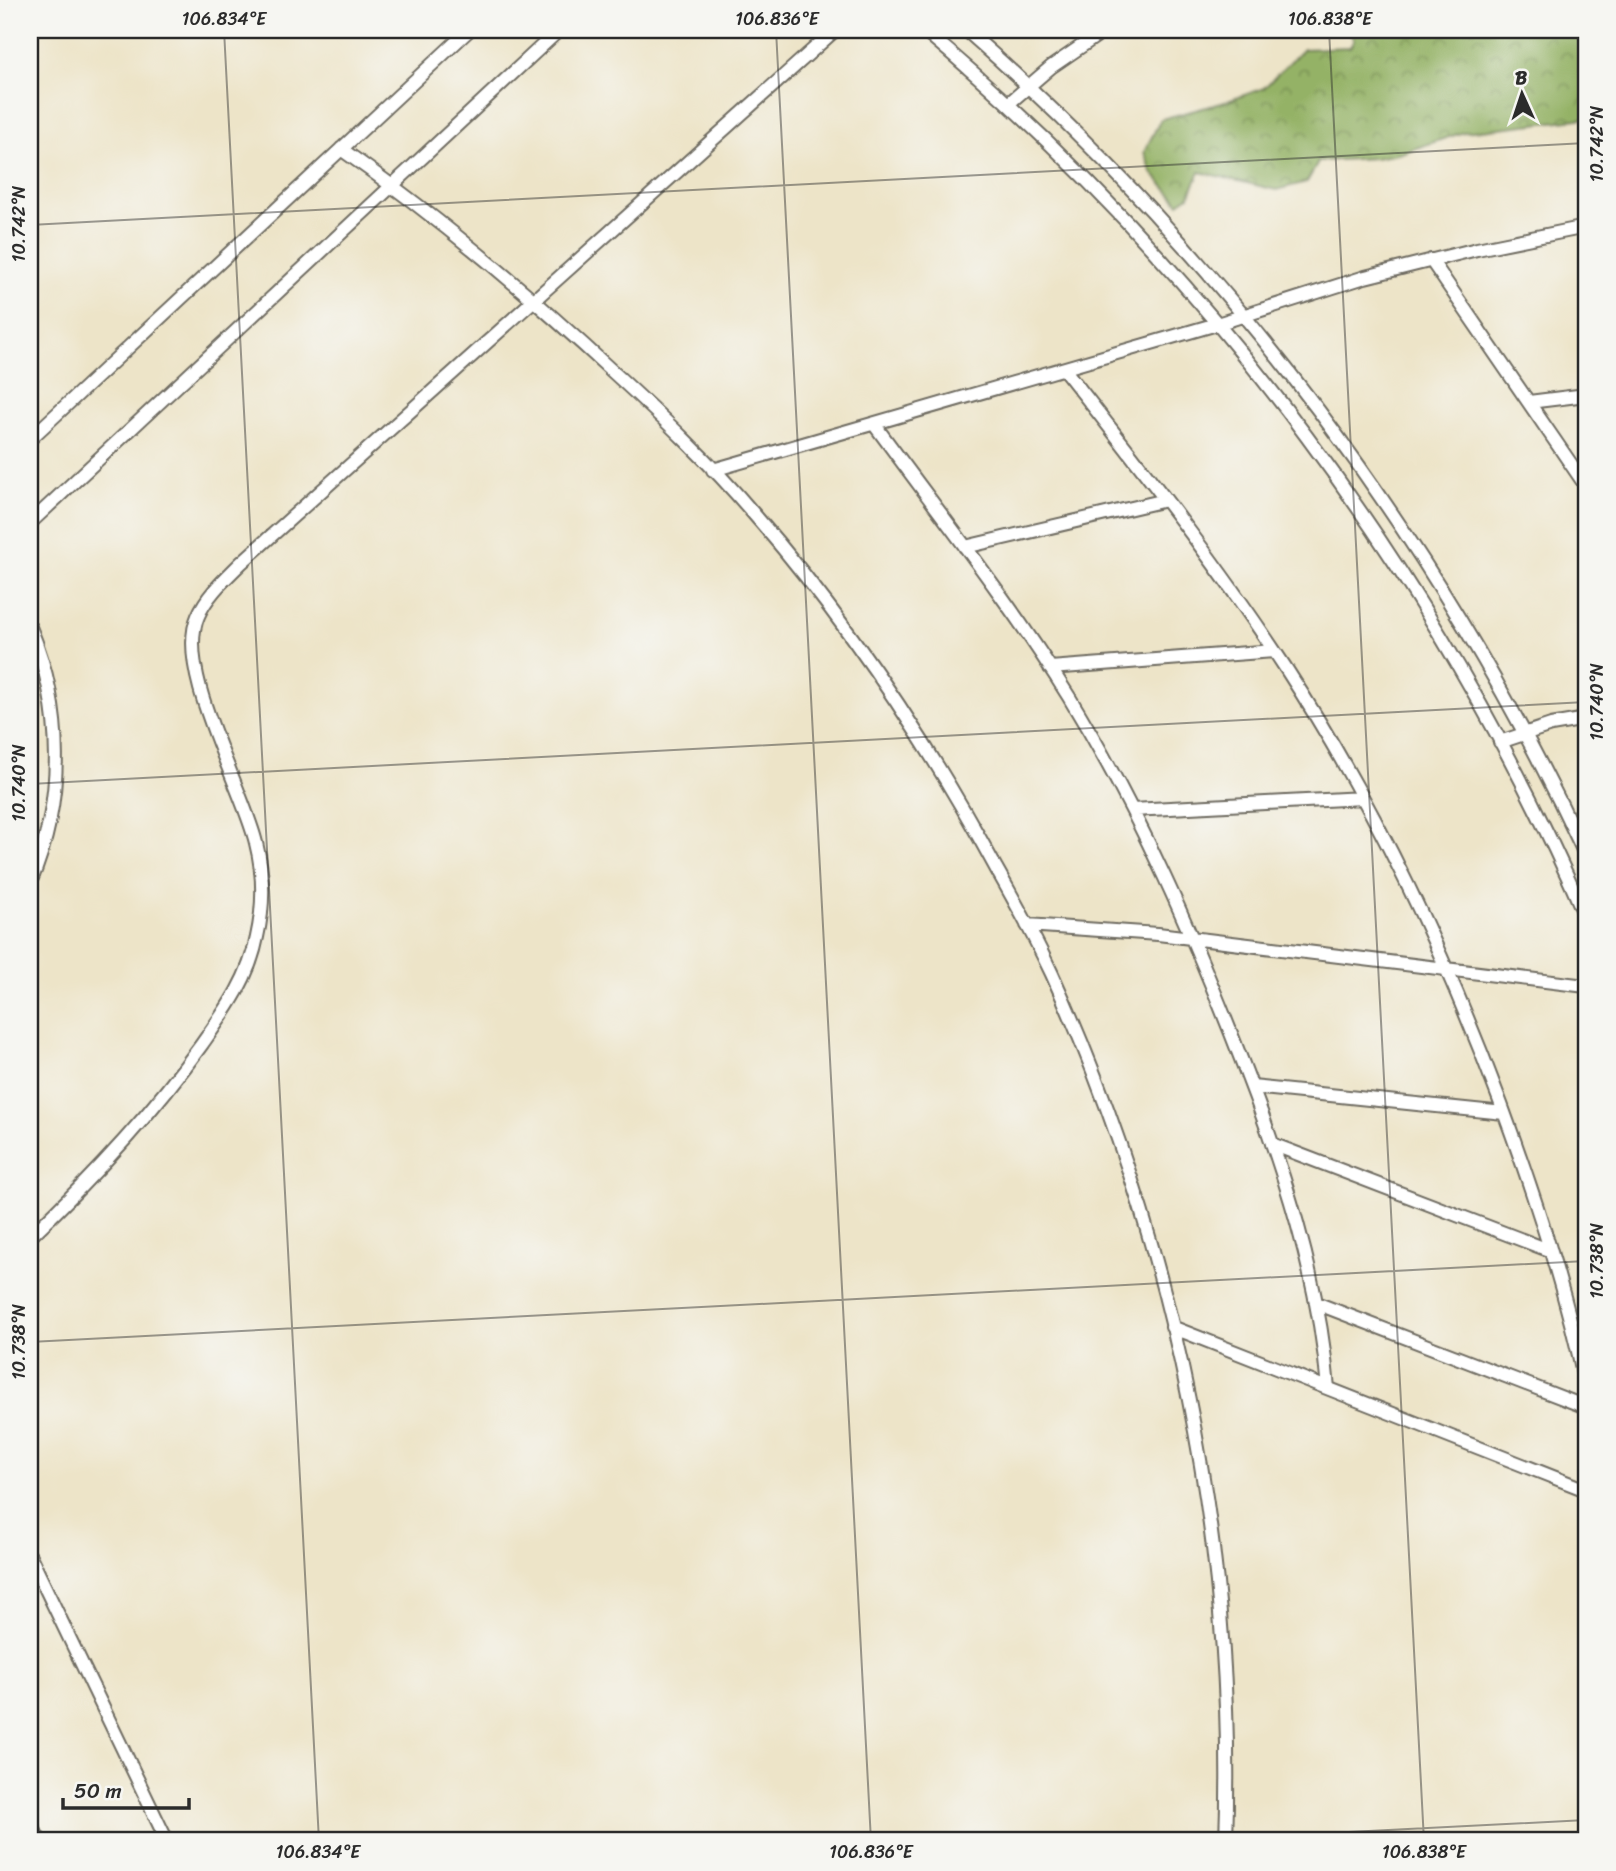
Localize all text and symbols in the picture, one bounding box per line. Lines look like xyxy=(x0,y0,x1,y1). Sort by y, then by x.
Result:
text: 106.834°E xyxy=(182,3,267,35)
text: 106.836°E xyxy=(735,3,820,35)
text: 106.838°E xyxy=(1288,3,1373,35)
north arrow xyxy=(1486,60,1556,130)
text: B xyxy=(1514,61,1528,94)
text: 10.742°N xyxy=(1581,105,1613,182)
text: 10.742°N xyxy=(3,185,35,262)
text: 10.740°N xyxy=(1581,663,1613,741)
text: 10.740°N xyxy=(3,744,35,822)
text: 10.738°N xyxy=(1581,1223,1613,1299)
text: 10.738°N xyxy=(3,1304,35,1380)
scale bar xyxy=(63,1766,189,1810)
text: 50 m xyxy=(74,1772,122,1810)
text: 106.834°E xyxy=(276,1836,361,1868)
text: 106.836°E xyxy=(829,1836,914,1868)
text: 106.838°E xyxy=(1382,1836,1467,1868)

